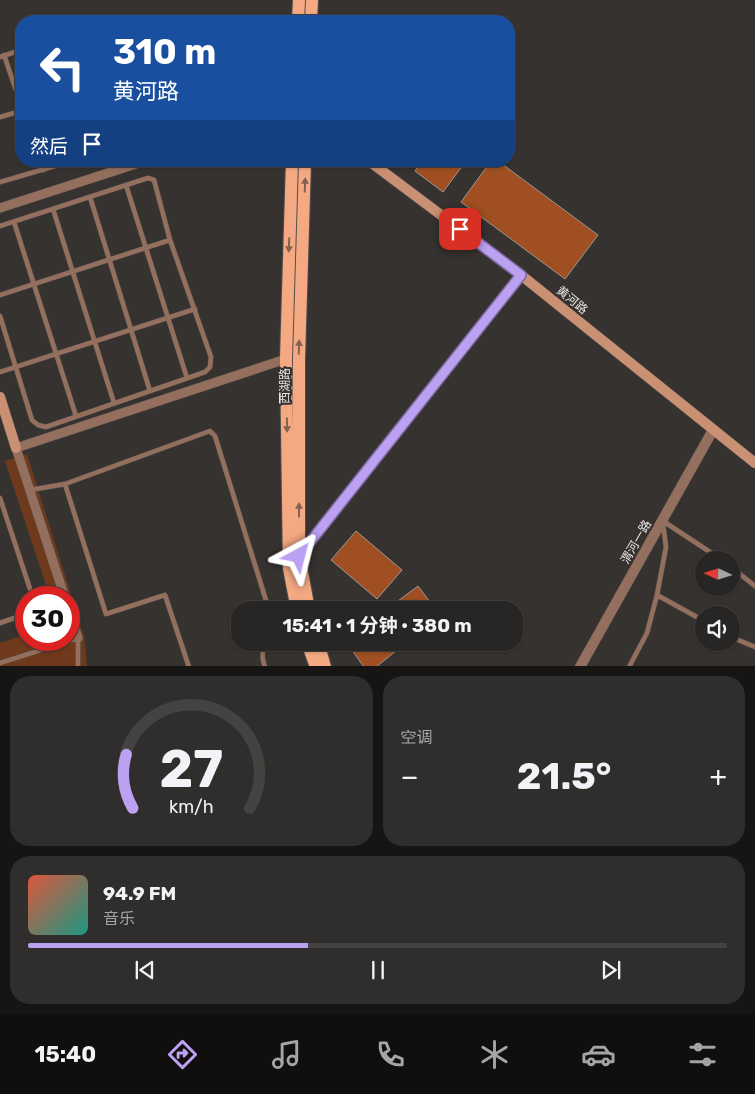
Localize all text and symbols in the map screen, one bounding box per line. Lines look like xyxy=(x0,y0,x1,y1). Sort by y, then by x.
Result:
text: 310 m xyxy=(113,31,216,73)
icon: left xyxy=(30,35,95,100)
text: 黄河路 xyxy=(113,78,179,105)
icon: arrive xyxy=(78,130,106,158)
text: 然后 xyxy=(30,135,68,158)
one-way arrow xyxy=(301,177,309,193)
pin xyxy=(439,208,481,250)
icon: arrive xyxy=(446,215,474,243)
one-way arrow xyxy=(285,237,293,253)
street label: 黄河路 xyxy=(554,283,590,317)
one-way arrow xyxy=(296,339,304,355)
street label: 西湖路 xyxy=(278,368,292,404)
one-way arrow xyxy=(283,417,291,433)
one-way arrow xyxy=(295,501,303,517)
street label: 渭河一路 xyxy=(618,518,654,566)
position arrow xyxy=(272,529,324,581)
north arrow xyxy=(695,551,740,596)
map controls xyxy=(695,551,740,651)
speed limit sign: 30 xyxy=(15,586,80,651)
button: sound xyxy=(695,606,740,651)
text: 15:41 · 1 分钟 · 380 m xyxy=(282,614,472,637)
text: 空调 xyxy=(401,728,433,747)
text: 27 xyxy=(159,738,223,800)
text: 21.5° xyxy=(517,753,611,799)
text: − xyxy=(401,760,419,793)
text: + xyxy=(710,760,727,793)
text: km/h xyxy=(169,796,214,817)
text: 94.9 FM xyxy=(103,882,176,905)
text: 音乐 xyxy=(103,909,135,928)
icon: previous xyxy=(131,956,159,984)
icon: pause xyxy=(364,956,392,984)
icon: next xyxy=(597,956,625,984)
icon: directions xyxy=(165,1037,200,1072)
icon: music xyxy=(269,1037,304,1072)
icon: phone xyxy=(373,1037,408,1072)
icon: climate xyxy=(477,1037,512,1072)
icon: car xyxy=(581,1037,616,1072)
icon: filters xyxy=(685,1037,720,1072)
text: 15:40 xyxy=(35,1041,96,1068)

